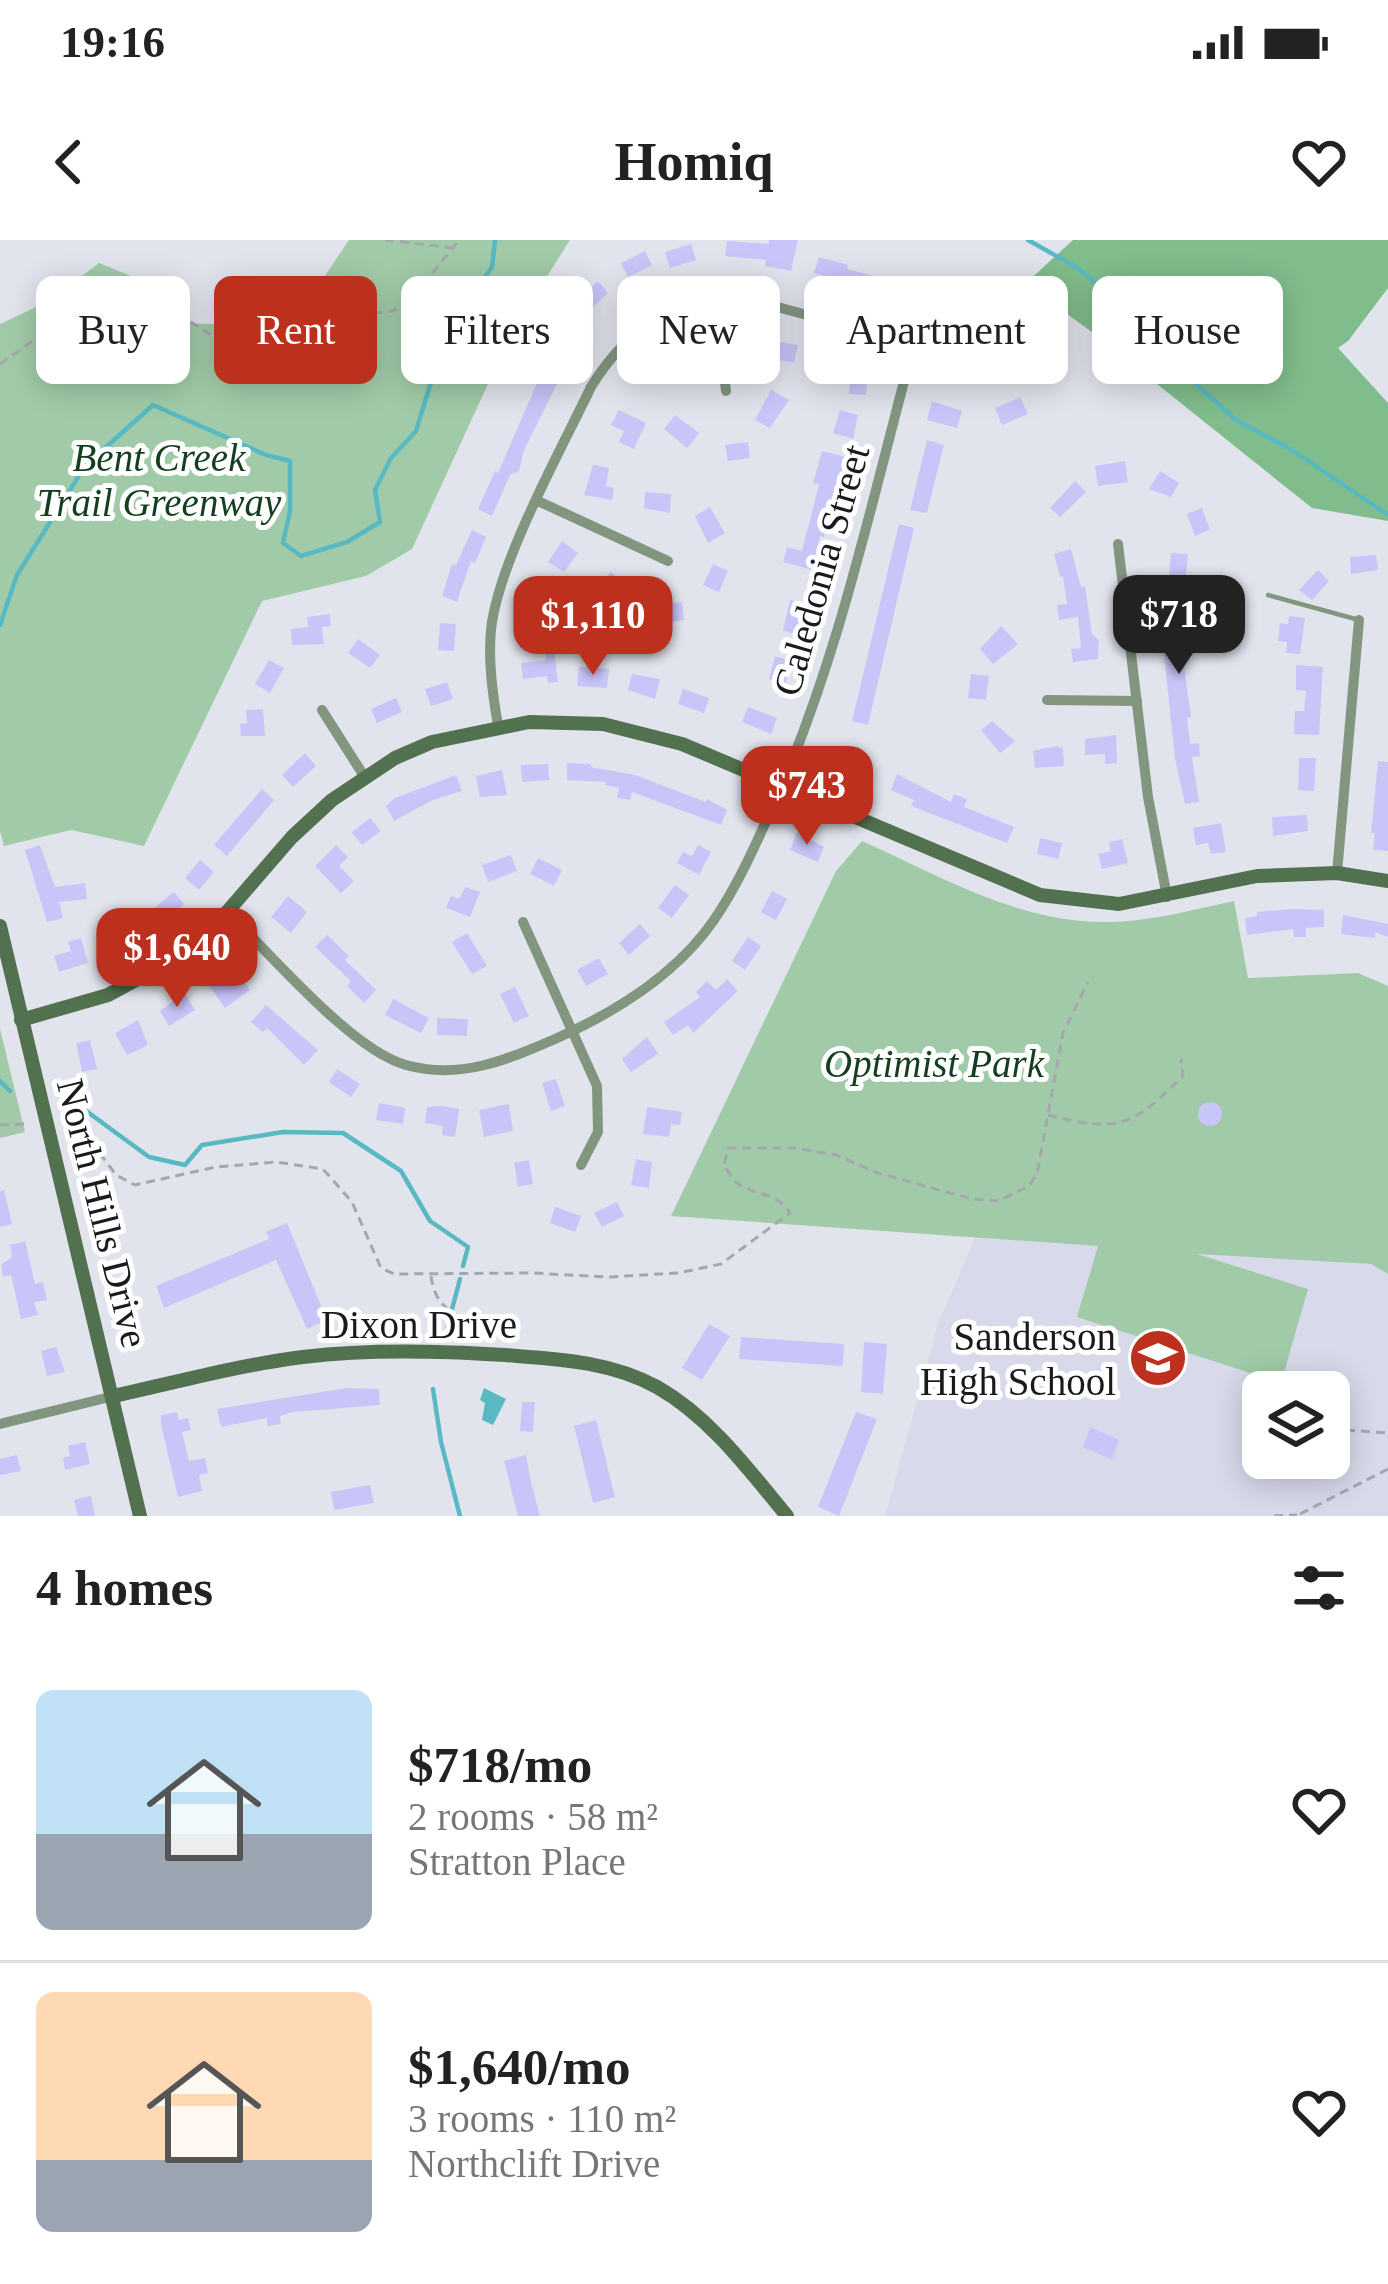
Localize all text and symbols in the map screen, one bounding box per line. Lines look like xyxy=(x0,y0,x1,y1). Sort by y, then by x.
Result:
text: 19:16 xyxy=(60,17,165,67)
icon: back xyxy=(36,129,102,195)
icon: heart xyxy=(1286,129,1352,195)
text: Homiq xyxy=(614,132,774,192)
chip: Buy xyxy=(36,276,190,384)
chip: Rent xyxy=(214,276,377,384)
chip: Filters xyxy=(401,276,593,384)
chip: New xyxy=(617,276,780,384)
chip: Apartment xyxy=(804,276,1068,384)
chip: House xyxy=(1092,276,1283,384)
park label: Bent Creek Trail Greenway xyxy=(37,436,282,525)
street label: Caledonia Street xyxy=(765,440,877,700)
pin: $718 xyxy=(1108,575,1250,677)
pin: $1,110 xyxy=(495,576,691,678)
text: $718 xyxy=(1140,592,1218,635)
text: $1,110 xyxy=(540,593,646,636)
pin: $743 xyxy=(736,746,878,848)
text: $743 xyxy=(768,763,846,806)
pin: $1,640 xyxy=(79,908,275,1010)
text: $1,640 xyxy=(123,925,231,968)
park label: Optimist Park xyxy=(824,1042,1045,1086)
street label: North Hills Drive xyxy=(49,1074,157,1352)
street label: Dixon Drive xyxy=(321,1303,517,1346)
place label: Sanderson High School xyxy=(920,1315,1116,1404)
school or university icon: Sanderson High School xyxy=(1127,1327,1189,1389)
map controls xyxy=(1242,1371,1350,1479)
button: layers xyxy=(1242,1371,1350,1479)
icon: filters xyxy=(1286,1555,1352,1621)
text: 4 homes xyxy=(36,1560,213,1616)
text: $718/mo xyxy=(408,1737,592,1793)
icon: home xyxy=(132,1738,276,1882)
icon: heart xyxy=(1286,1777,1352,1843)
text: 2 rooms · 58 m² xyxy=(408,1795,658,1838)
text: Stratton Place xyxy=(408,1840,626,1883)
text: $1,640/mo xyxy=(408,2039,630,2095)
icon: home xyxy=(132,2040,276,2184)
icon: heart xyxy=(1286,2079,1352,2145)
text: 3 rooms · 110 m² xyxy=(408,2097,676,2140)
text: Northclift Drive xyxy=(408,2142,660,2185)

